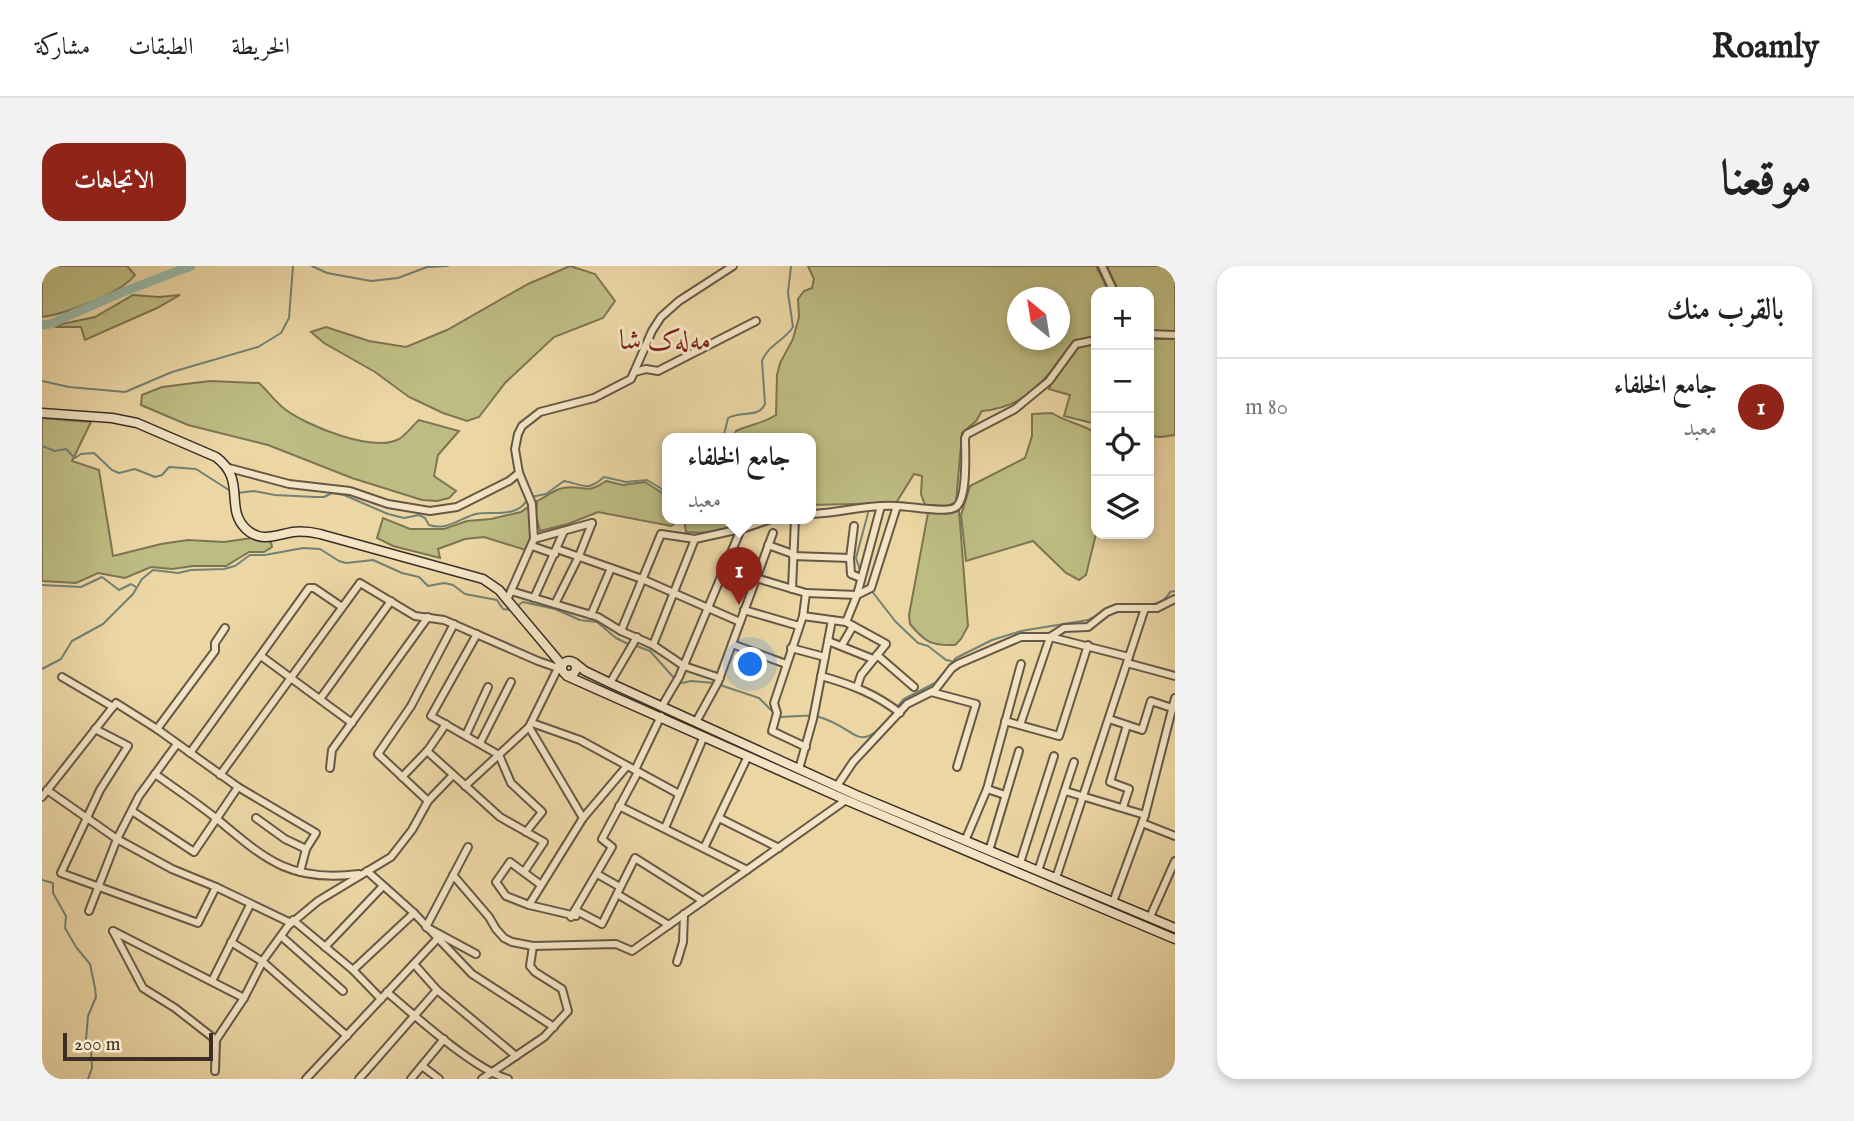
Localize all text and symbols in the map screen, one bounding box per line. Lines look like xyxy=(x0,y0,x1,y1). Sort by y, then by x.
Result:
text: Roamly xyxy=(1712,27,1819,69)
text: مشاركة xyxy=(35,32,90,63)
text: الطبقات xyxy=(128,32,194,63)
text: الخريطة xyxy=(232,32,290,63)
button: الاتجاهات xyxy=(42,143,186,221)
text: موقعنا xyxy=(1720,150,1812,212)
north arrow xyxy=(1007,287,1070,350)
map controls xyxy=(1091,287,1154,539)
button: + xyxy=(1091,287,1154,350)
text: بالقرب منك xyxy=(1667,292,1784,330)
district label: مەلەک شا xyxy=(619,324,711,359)
button: − xyxy=(1091,350,1154,413)
text: جامع الخلفاء xyxy=(1614,369,1717,402)
text: 80 m xyxy=(1245,393,1288,422)
text: 1 xyxy=(1757,393,1765,422)
button: locate xyxy=(1091,413,1154,476)
text: معبد xyxy=(1683,414,1717,443)
popup xyxy=(662,433,816,524)
text: جامع الخلفاء xyxy=(687,441,791,474)
button: layers xyxy=(1091,476,1154,539)
text: معبد xyxy=(687,486,721,515)
pin: 1 xyxy=(716,547,762,605)
your location xyxy=(733,647,767,681)
scale bar xyxy=(63,1030,214,1062)
text: 200 m xyxy=(74,1033,120,1057)

